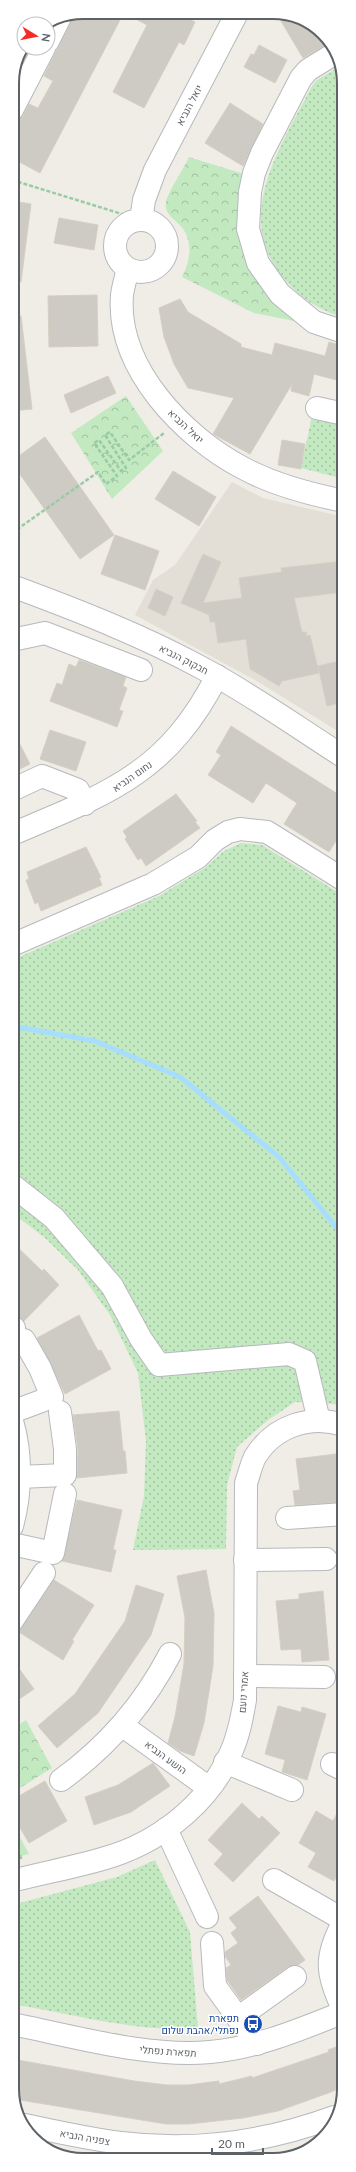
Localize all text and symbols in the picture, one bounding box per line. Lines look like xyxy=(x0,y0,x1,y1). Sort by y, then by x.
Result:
north arrow xyxy=(16,16,56,56)
text: N xyxy=(39,33,53,43)
street label: יואל הנביא xyxy=(173,83,205,127)
street label: יואל הנביא xyxy=(166,407,206,445)
street label: חבקוק הנביא xyxy=(157,642,211,676)
street label: נחום הנביא xyxy=(110,758,154,794)
street label: אמרי נועם xyxy=(236,1671,250,1713)
street label: הושע הנביא xyxy=(143,1738,190,1776)
place label: תפארת נפתלי/אהבת שלום xyxy=(161,2012,239,2036)
bus stop icon: תפארת נפתלי/אהבת שלום xyxy=(242,2013,264,2035)
street label: תפארת נפתלי xyxy=(139,2043,197,2059)
street label: צפניה הנביא xyxy=(59,2127,112,2147)
scale bar xyxy=(212,2130,263,2156)
text: 20 m xyxy=(218,2136,245,2151)

